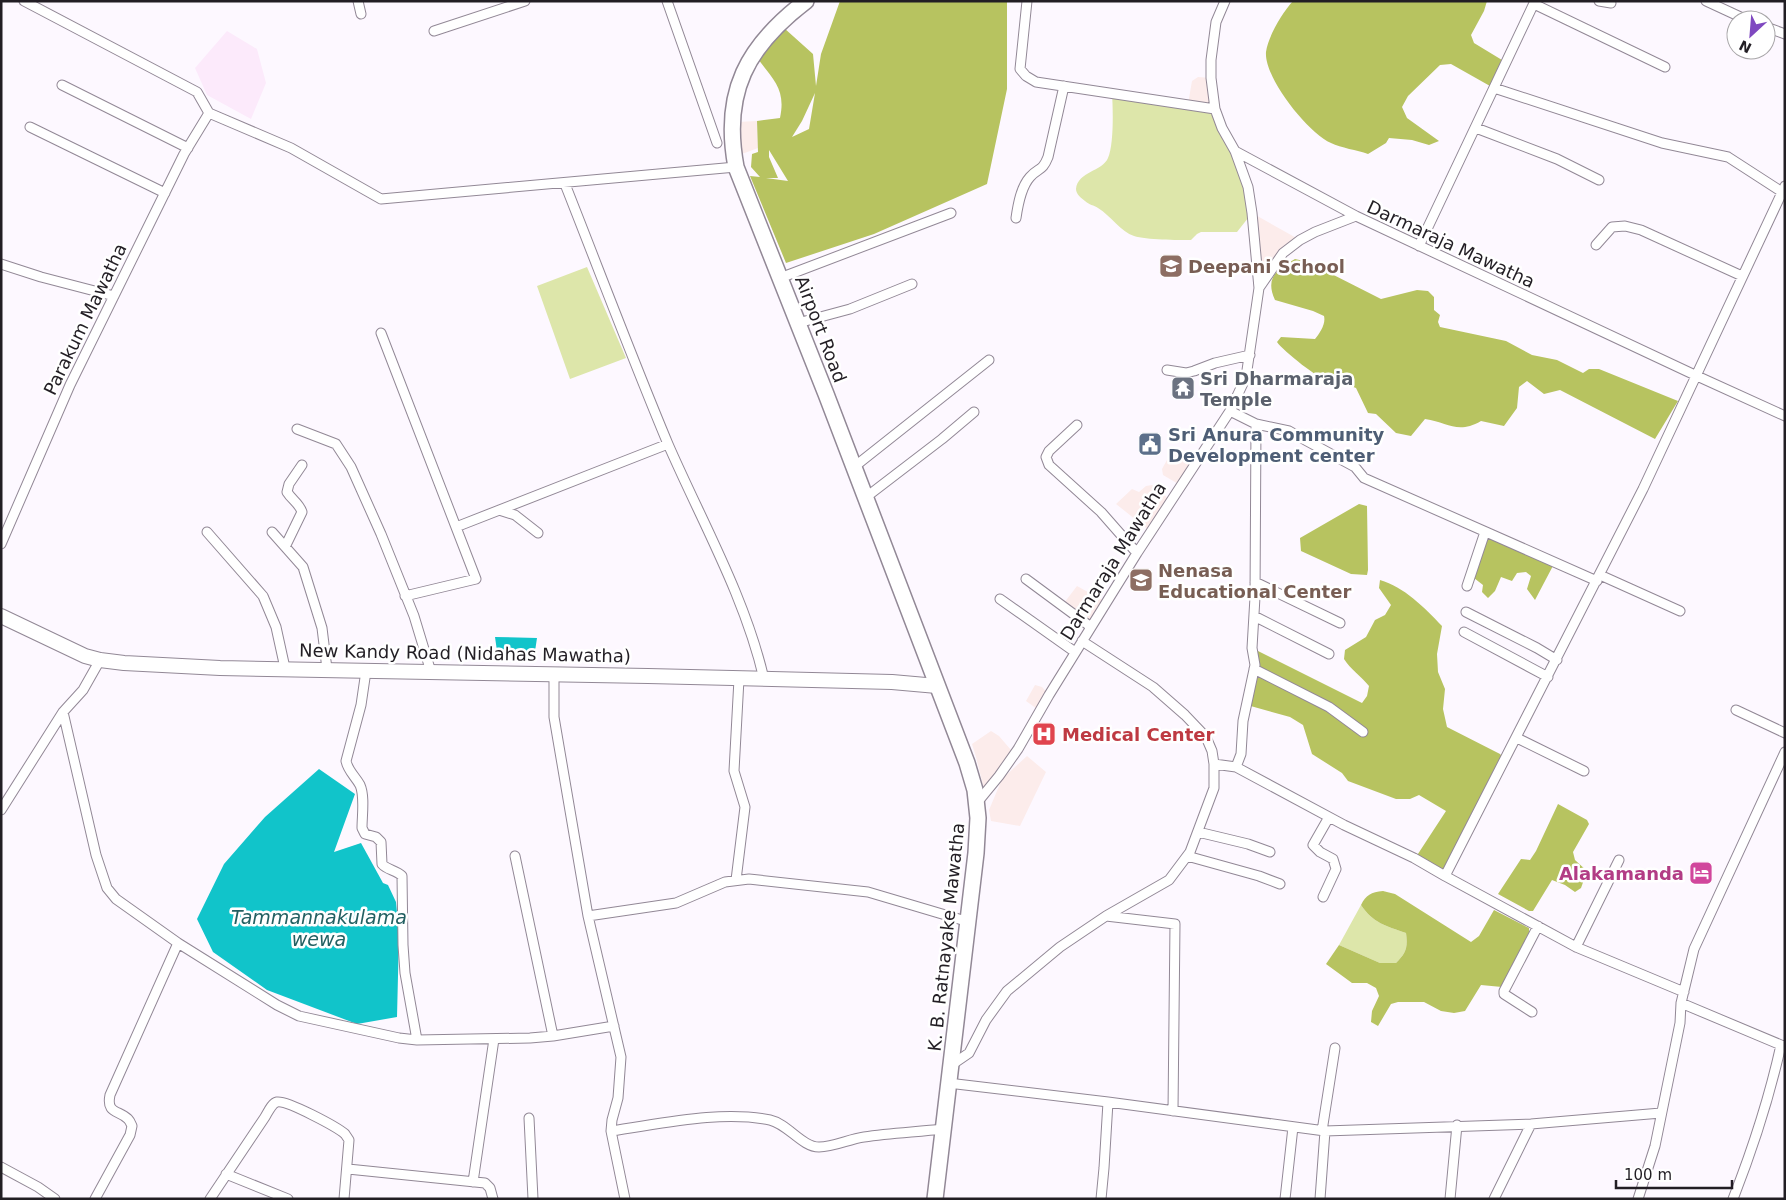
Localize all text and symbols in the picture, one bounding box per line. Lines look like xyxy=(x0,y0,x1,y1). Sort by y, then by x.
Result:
north arrow xyxy=(1726,10,1776,60)
text: N xyxy=(1737,37,1754,56)
street label: Darmaraja Mawatha xyxy=(1364,196,1538,292)
street label: Parakum Mawatha xyxy=(39,240,131,398)
school or university icon: Deepani School xyxy=(1158,253,1184,279)
place label: Deepani School xyxy=(1188,256,1345,277)
street label: Airport Road xyxy=(791,273,851,385)
place label: Sri Dharmaraja Temple xyxy=(1200,368,1353,410)
temple icon: Sri Dharmaraja Temple xyxy=(1170,375,1196,401)
place label: Sri Anura Community Development center xyxy=(1168,424,1385,466)
public building icon: Sri Anura Community Development center xyxy=(1137,431,1163,457)
street label: Darmaraja Mawatha xyxy=(1056,478,1170,644)
place label: Nenasa Educational Center xyxy=(1158,560,1351,602)
school or university icon: Nenasa Educational Center xyxy=(1128,567,1154,593)
street label: New Kandy Road (Nidahas Mawatha) xyxy=(299,640,631,666)
hospital icon: Medical Center xyxy=(1031,721,1057,747)
place label: Medical Center xyxy=(1062,724,1214,745)
street label: K. B. Ratnayake Mawatha xyxy=(924,822,968,1052)
hotel icon: Alakamanda xyxy=(1688,860,1714,886)
place label: Alakamanda xyxy=(1559,863,1684,884)
water label: Tammannakulama wewa xyxy=(231,906,407,950)
scale bar xyxy=(1616,1158,1732,1190)
text: 100 m xyxy=(1624,1166,1672,1184)

